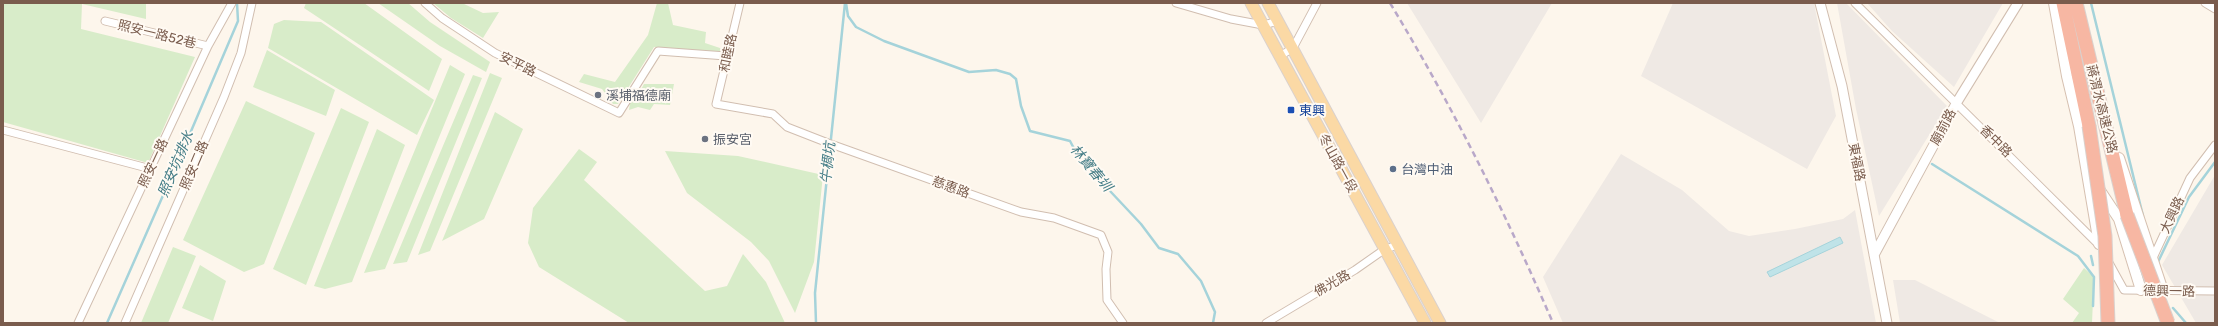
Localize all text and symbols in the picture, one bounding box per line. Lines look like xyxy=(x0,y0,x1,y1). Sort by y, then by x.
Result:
street label: 照安一路52巷 xyxy=(116,17,198,51)
street label: 和睦路 xyxy=(717,32,739,74)
street label: 安平路 xyxy=(497,49,539,79)
street label: 蔣渭水高速公路 xyxy=(2084,63,2120,155)
place label: 溪埔福德廟 xyxy=(606,88,671,103)
marker: 溪埔福德廟 xyxy=(593,90,603,100)
place label: 東興 xyxy=(1299,103,1325,118)
marker: 東興 xyxy=(1286,105,1296,115)
street label: 廟前路 xyxy=(1927,106,1959,148)
street label: 香中路 xyxy=(1977,122,2015,160)
water label: 照安坑排水 xyxy=(155,128,198,200)
street label: 冬山路一段 xyxy=(1316,131,1360,195)
place label: 振安宮 xyxy=(713,132,752,147)
marker: 振安宮 xyxy=(700,134,710,144)
street label: 照安一路 xyxy=(135,136,171,190)
street label: 照安二路 xyxy=(177,138,211,192)
water label: 牛椆坑 xyxy=(817,139,839,185)
water label: 林寶春圳 xyxy=(1066,141,1117,196)
street label: 東福路 xyxy=(1846,141,1868,183)
place label: 台灣中油 xyxy=(1401,162,1453,177)
marker: 台灣中油 xyxy=(1388,164,1398,174)
street label: 慈惠路 xyxy=(930,173,972,201)
street label: 大興路 xyxy=(2157,194,2187,236)
street label: 佛光路 xyxy=(1311,267,1353,299)
street label: 德興一路 xyxy=(2143,283,2195,299)

